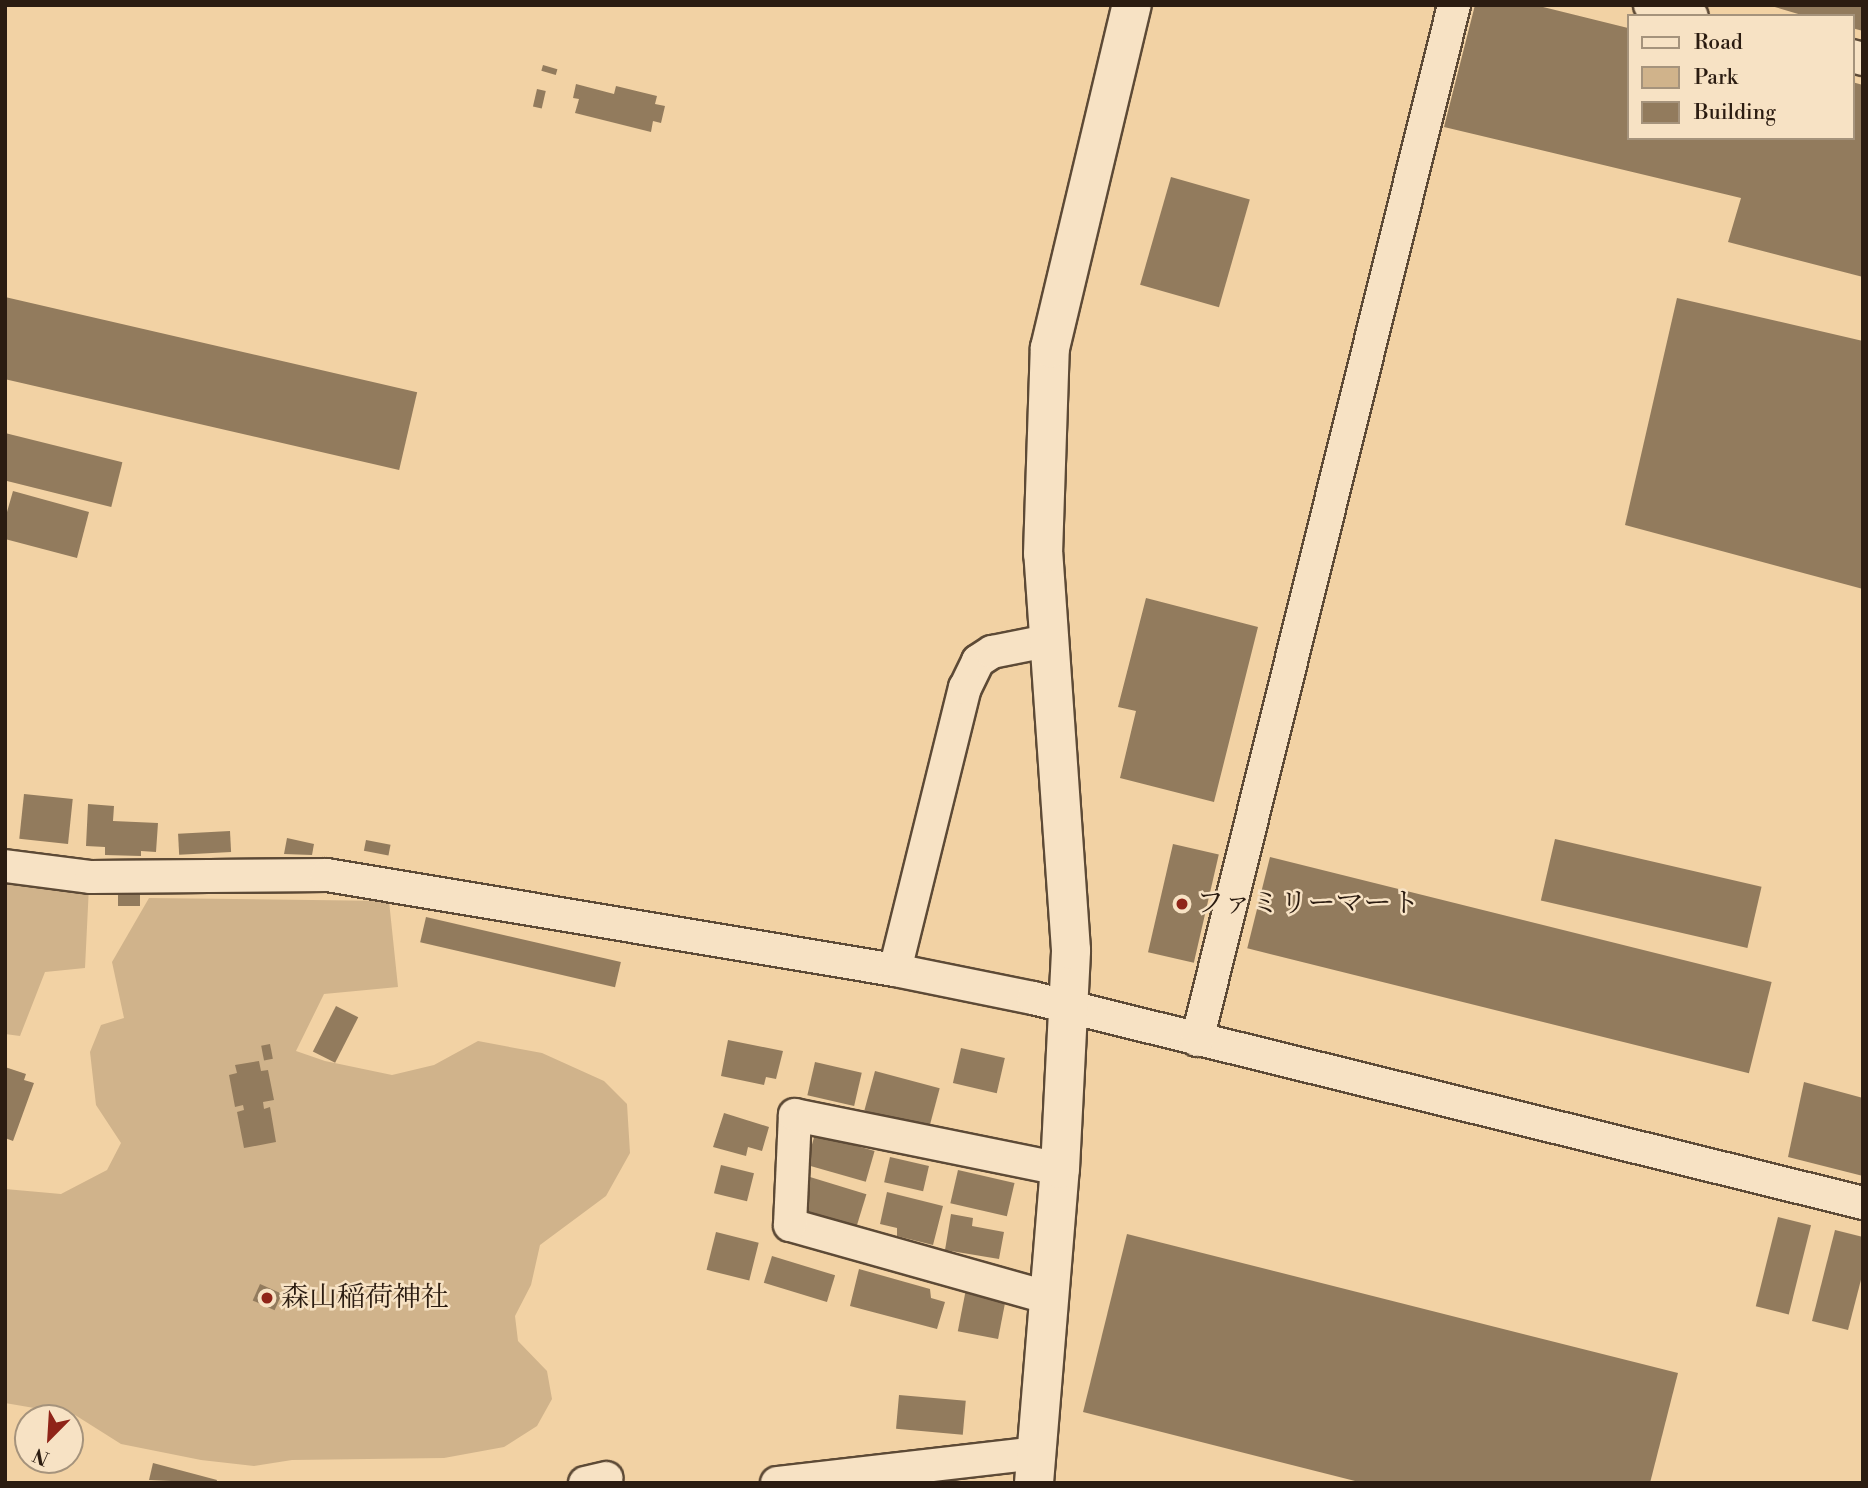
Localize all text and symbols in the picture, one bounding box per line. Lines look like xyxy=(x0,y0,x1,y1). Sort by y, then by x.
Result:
legend xyxy=(1626,14,1854,140)
text: Road xyxy=(1694,30,1743,56)
text: Park xyxy=(1694,65,1738,91)
text: Building xyxy=(1694,100,1776,126)
place label: ファミリーマート xyxy=(1196,887,1420,921)
marker: ファミリーマート xyxy=(1174,896,1190,912)
place label: 森山稲荷神社 xyxy=(281,1281,449,1315)
marker: 森山稲荷神社 xyxy=(259,1290,275,1306)
north arrow xyxy=(14,1404,84,1474)
text: N xyxy=(30,1442,53,1470)

